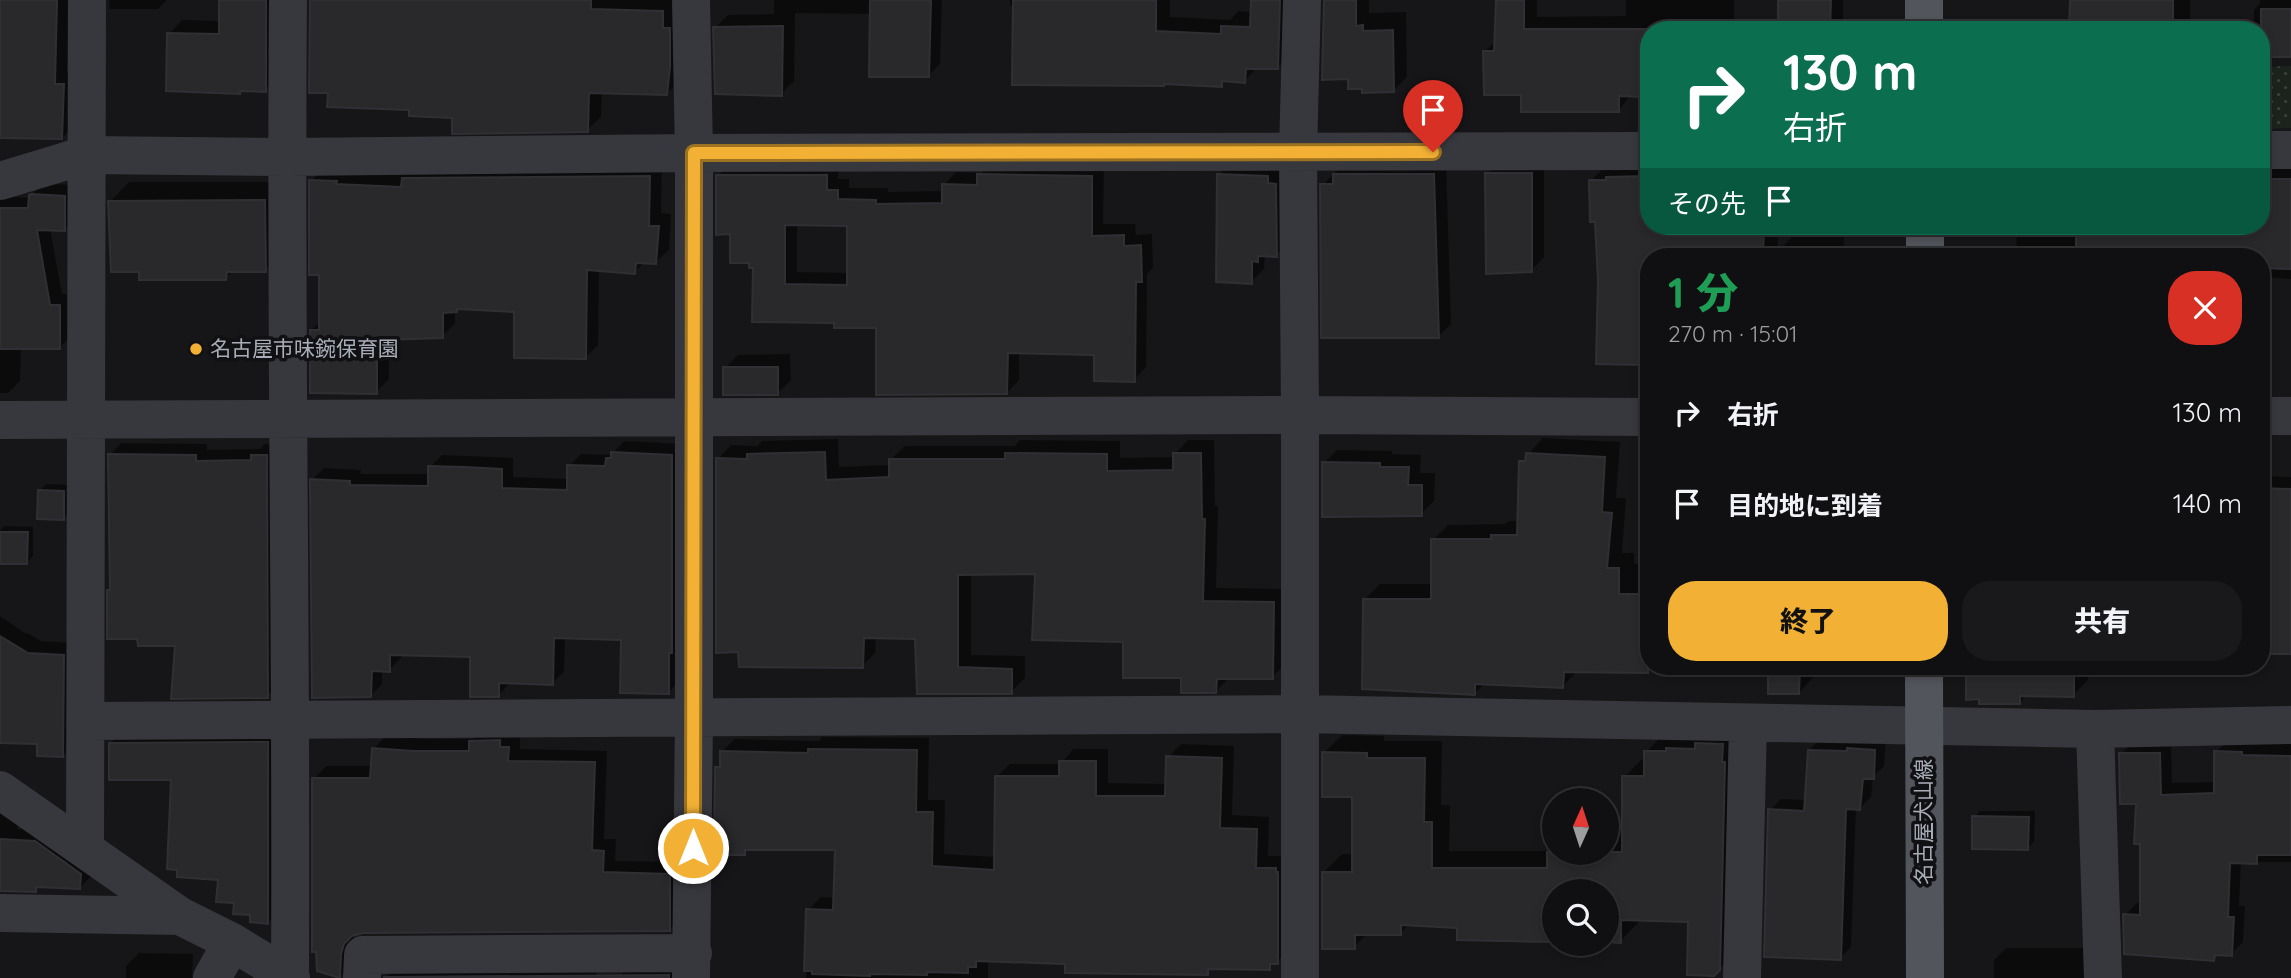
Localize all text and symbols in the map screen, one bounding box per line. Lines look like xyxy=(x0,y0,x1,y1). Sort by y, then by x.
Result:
text: 130 m xyxy=(1783,41,1917,102)
icon: right xyxy=(1668,49,1759,140)
pin xyxy=(1403,80,1463,152)
icon: arrive xyxy=(1414,91,1452,129)
text: 右折 xyxy=(1783,107,1847,147)
icon: arrive xyxy=(1760,182,1798,220)
text: その先 xyxy=(1668,187,1746,220)
text: 1 分 xyxy=(1668,266,1738,319)
button: close xyxy=(2168,271,2242,345)
text: 270 m · 15:01 xyxy=(1668,319,1798,348)
place label: 名古屋市味鋺保育園 xyxy=(210,335,399,361)
marker: 名古屋市味鋺保育園 xyxy=(188,341,204,357)
icon: right xyxy=(1668,394,1706,432)
text: 130 m xyxy=(2172,396,2242,429)
text: 右折 xyxy=(1727,398,1779,431)
icon: arrive xyxy=(1668,485,1706,523)
text: 140 m xyxy=(2173,487,2242,520)
text: 目的地に到着 xyxy=(1727,489,1883,522)
button: 終了 xyxy=(1668,581,1948,661)
button: 共有 xyxy=(1962,581,2242,661)
street label: 名古屋犬山線 xyxy=(1910,759,1936,885)
north arrow xyxy=(1542,788,1619,864)
map controls xyxy=(1542,788,1619,956)
position arrow xyxy=(656,811,730,885)
button: search xyxy=(1542,879,1619,956)

